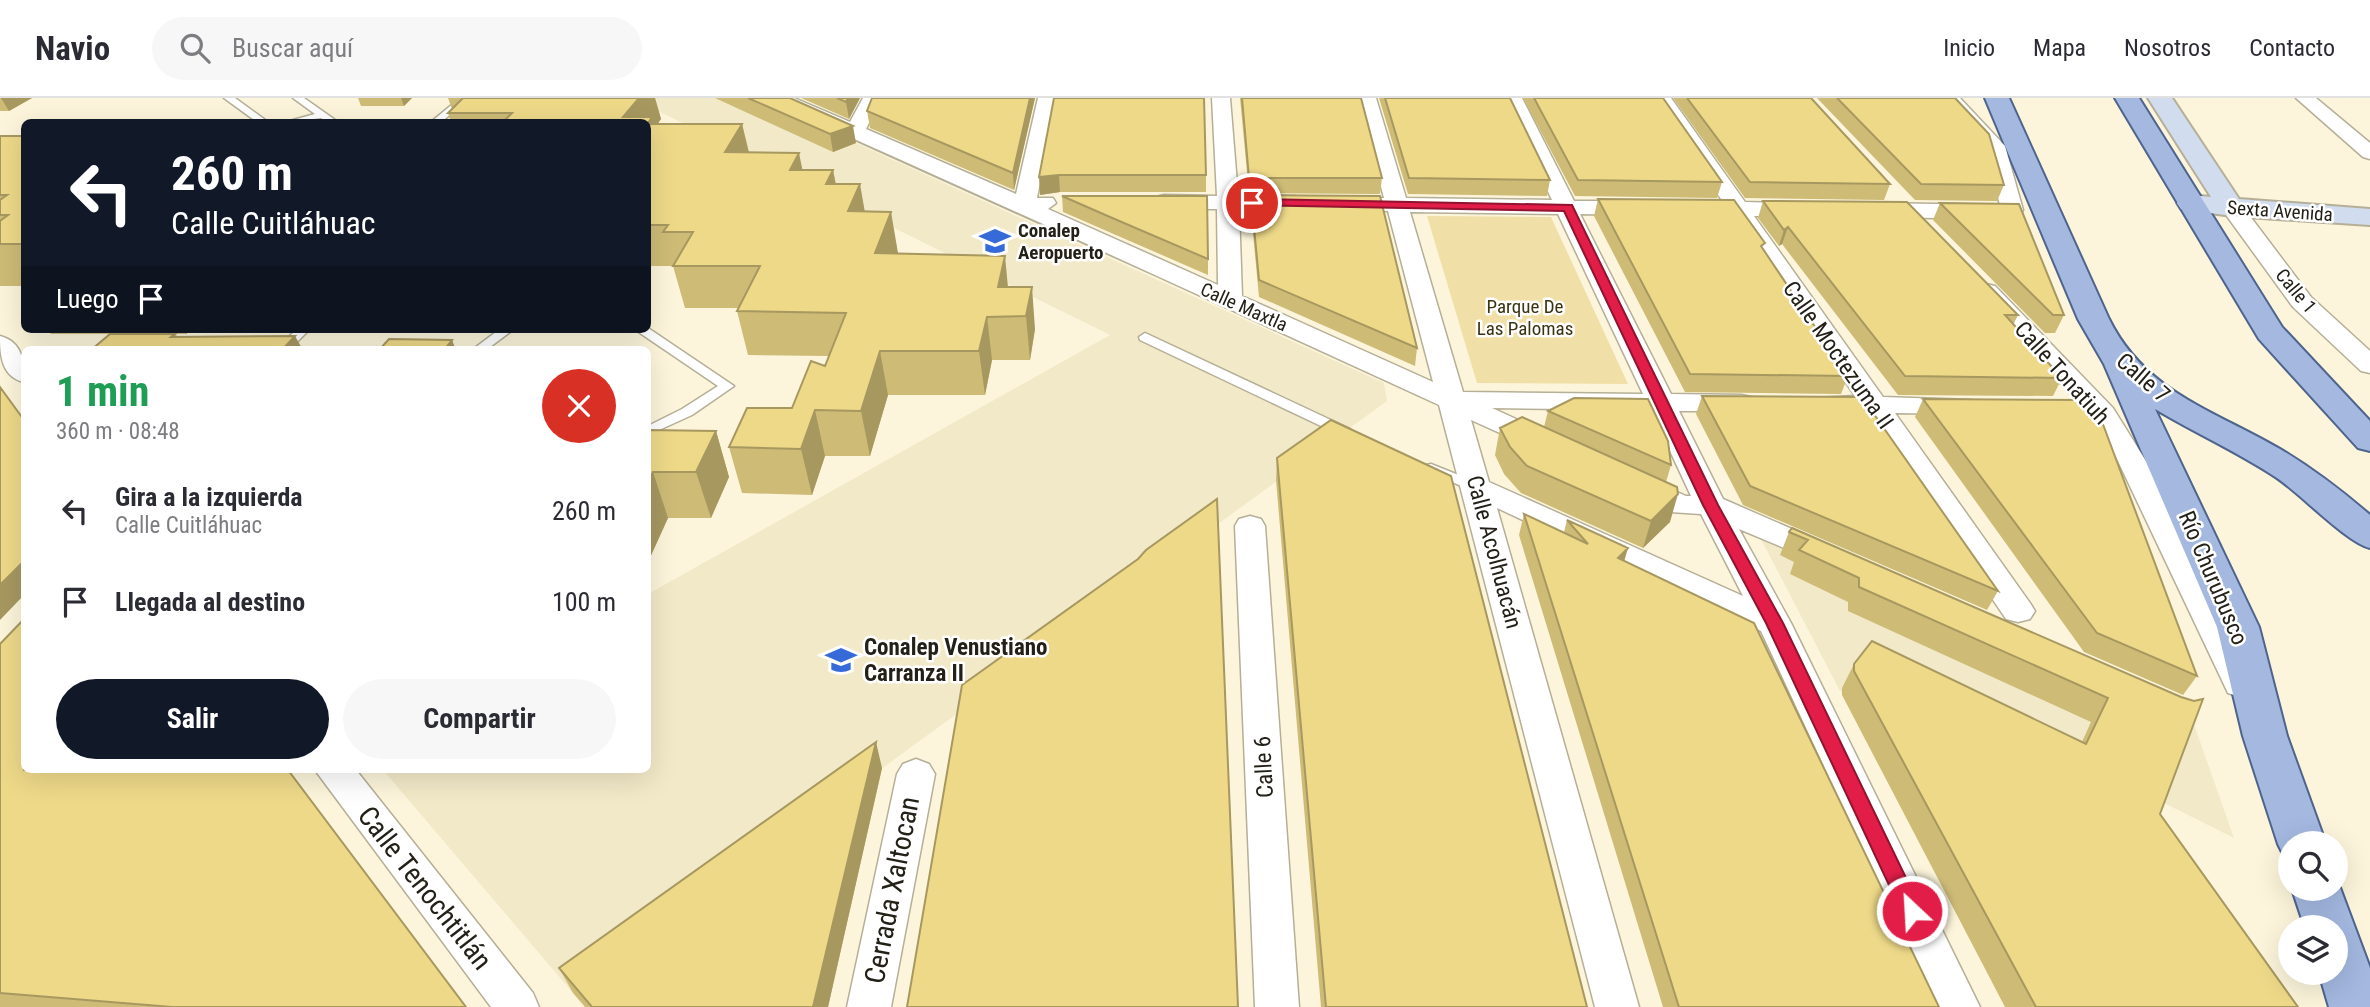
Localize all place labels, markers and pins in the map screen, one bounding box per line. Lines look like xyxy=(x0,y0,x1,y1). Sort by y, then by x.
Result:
pin xyxy=(1222,173,1282,233)
place label: Conalep Aeropuerto xyxy=(1018,219,1103,264)
school or university icon: Conalep Aeropuerto xyxy=(978,224,1012,258)
place label: Conalep Venustiano Carranza II xyxy=(864,634,1048,687)
school or university icon: Conalep Venustiano Carranza II xyxy=(824,643,858,677)

